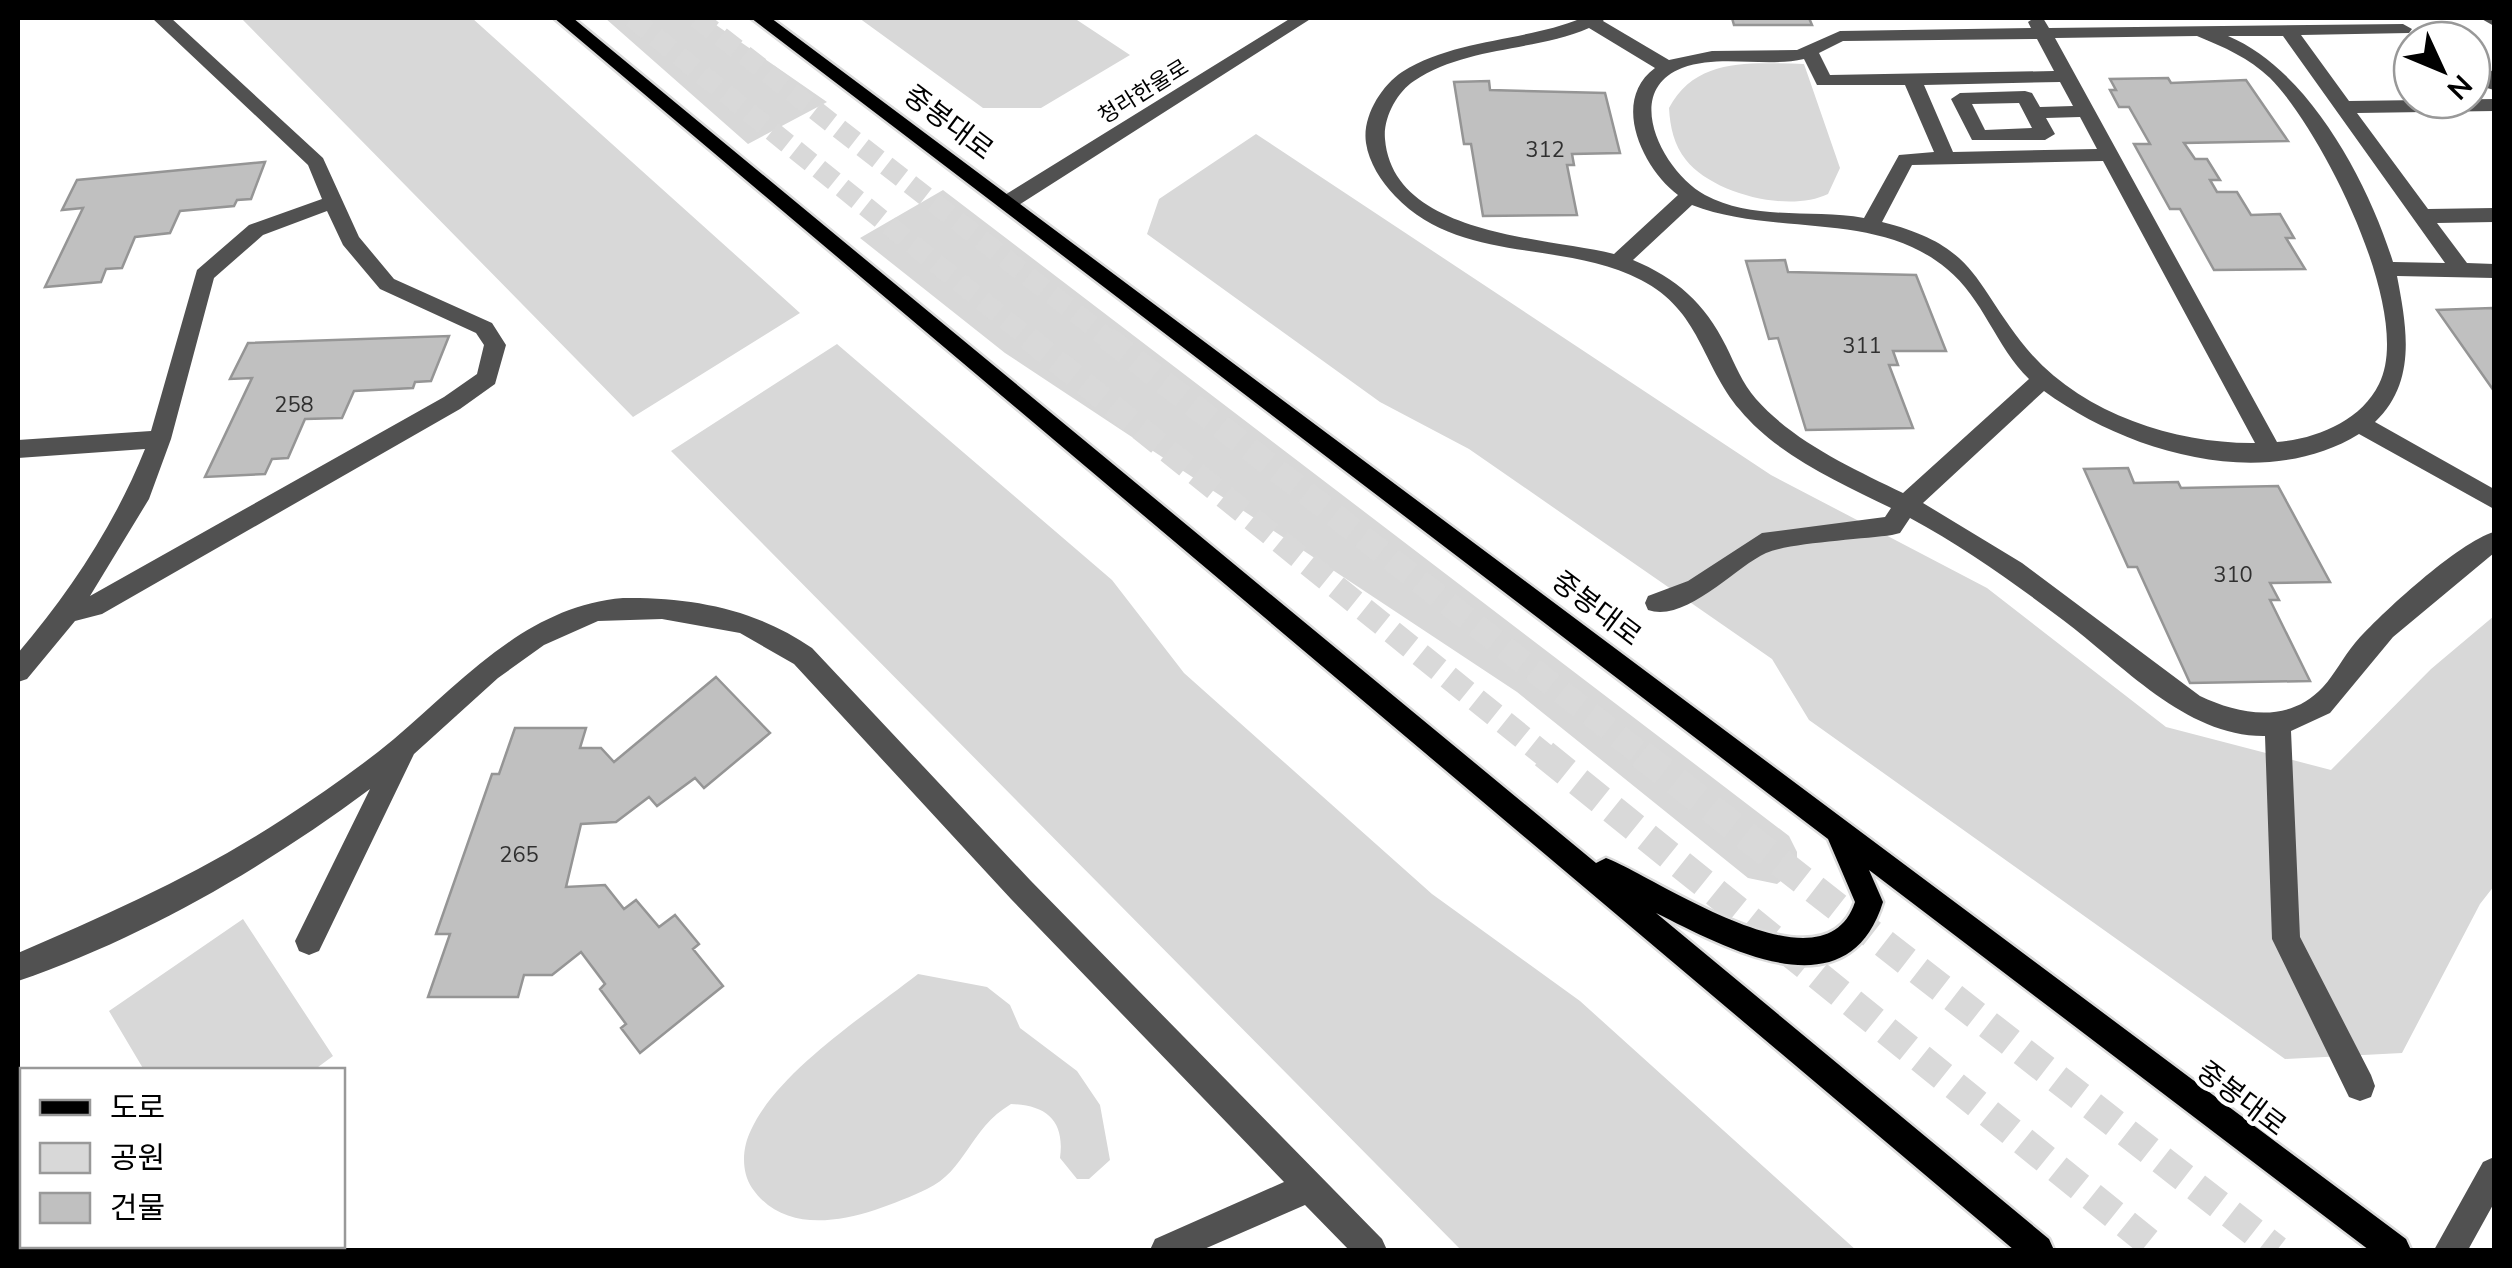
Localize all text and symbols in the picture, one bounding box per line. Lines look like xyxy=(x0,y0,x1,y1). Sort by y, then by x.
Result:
north arrow xyxy=(2392,20,2492,120)
street label: 청라한울로 xyxy=(1093,52,1194,131)
text: N xyxy=(2438,66,2480,107)
street label: 중봉대로 xyxy=(896,77,1001,169)
house number: 312 xyxy=(1525,135,1565,165)
house number: 311 xyxy=(1842,331,1882,361)
house number: 258 xyxy=(274,390,314,420)
house number: 310 xyxy=(2213,560,2253,590)
street label: 중봉대로 xyxy=(1544,563,1649,655)
house number: 265 xyxy=(499,840,539,870)
street label: 중봉대로 xyxy=(2189,1053,2294,1145)
legend xyxy=(20,1068,345,1248)
text: 도로 xyxy=(110,1088,165,1129)
text: 공원 xyxy=(110,1138,165,1179)
text: 건물 xyxy=(110,1188,165,1229)

